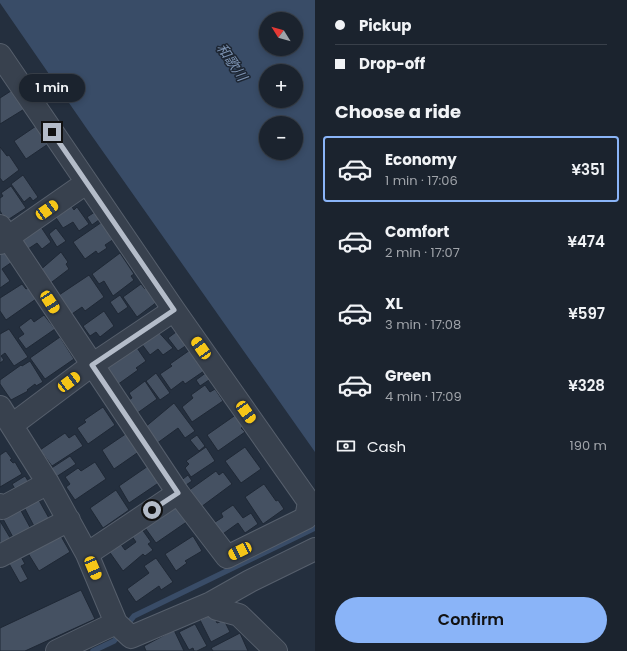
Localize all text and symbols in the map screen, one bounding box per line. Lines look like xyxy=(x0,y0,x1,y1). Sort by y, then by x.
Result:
north arrow xyxy=(259,12,303,56)
map controls xyxy=(259,12,303,160)
text: Pickup xyxy=(359,15,411,36)
water label: 和歌川 xyxy=(212,39,253,87)
text: Drop-off xyxy=(359,53,425,74)
button: + xyxy=(259,64,303,108)
callout: 1 min xyxy=(19,74,85,102)
text: 1 min xyxy=(35,78,69,97)
text: Choose a ride xyxy=(335,99,461,124)
button: − xyxy=(259,116,303,160)
route end xyxy=(43,123,61,141)
text: Economy xyxy=(385,149,457,170)
icon: car xyxy=(337,151,373,187)
text: ¥351 xyxy=(571,159,605,180)
text: 1 min · 17:06 xyxy=(385,171,458,190)
car xyxy=(34,198,60,222)
text: Comfort xyxy=(385,221,449,242)
icon: car xyxy=(337,223,373,259)
text: ¥474 xyxy=(567,231,605,252)
text: 2 min · 17:07 xyxy=(385,243,460,262)
car xyxy=(38,289,62,315)
text: XL xyxy=(385,293,403,314)
icon: car xyxy=(337,295,373,331)
text: ¥597 xyxy=(568,303,605,324)
text: 3 min · 17:08 xyxy=(385,315,461,334)
car xyxy=(189,335,213,361)
text: Green xyxy=(385,365,431,386)
icon: car xyxy=(337,367,373,403)
car xyxy=(56,370,82,394)
text: ¥328 xyxy=(568,375,605,396)
text: 4 min · 17:09 xyxy=(385,387,462,406)
car xyxy=(234,399,258,425)
icon: cash xyxy=(335,435,357,457)
text: Cash xyxy=(367,436,406,457)
text: 190 m xyxy=(570,436,607,455)
route start xyxy=(143,501,161,519)
car xyxy=(227,540,253,562)
car xyxy=(83,555,103,581)
button: Confirm xyxy=(335,597,607,643)

